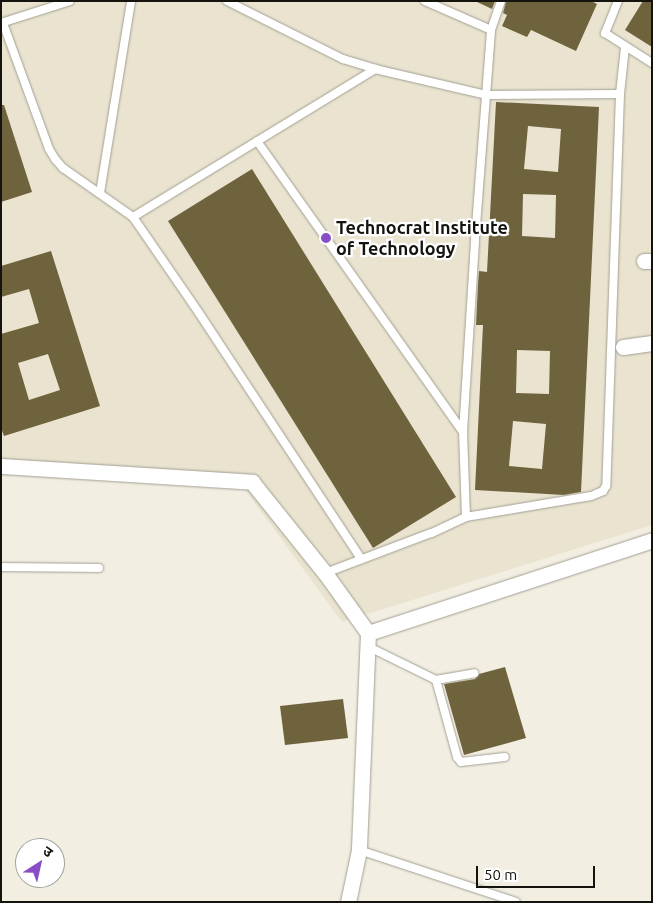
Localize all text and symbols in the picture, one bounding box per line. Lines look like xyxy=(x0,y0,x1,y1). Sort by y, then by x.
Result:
place label: Technocrat Institute of Technology xyxy=(336,217,508,260)
marker: Technocrat Institute of Technology xyxy=(320,232,332,244)
north arrow xyxy=(15,838,65,888)
text: उ xyxy=(40,843,56,860)
scale bar xyxy=(478,856,597,888)
text: 50 m xyxy=(484,866,517,883)

